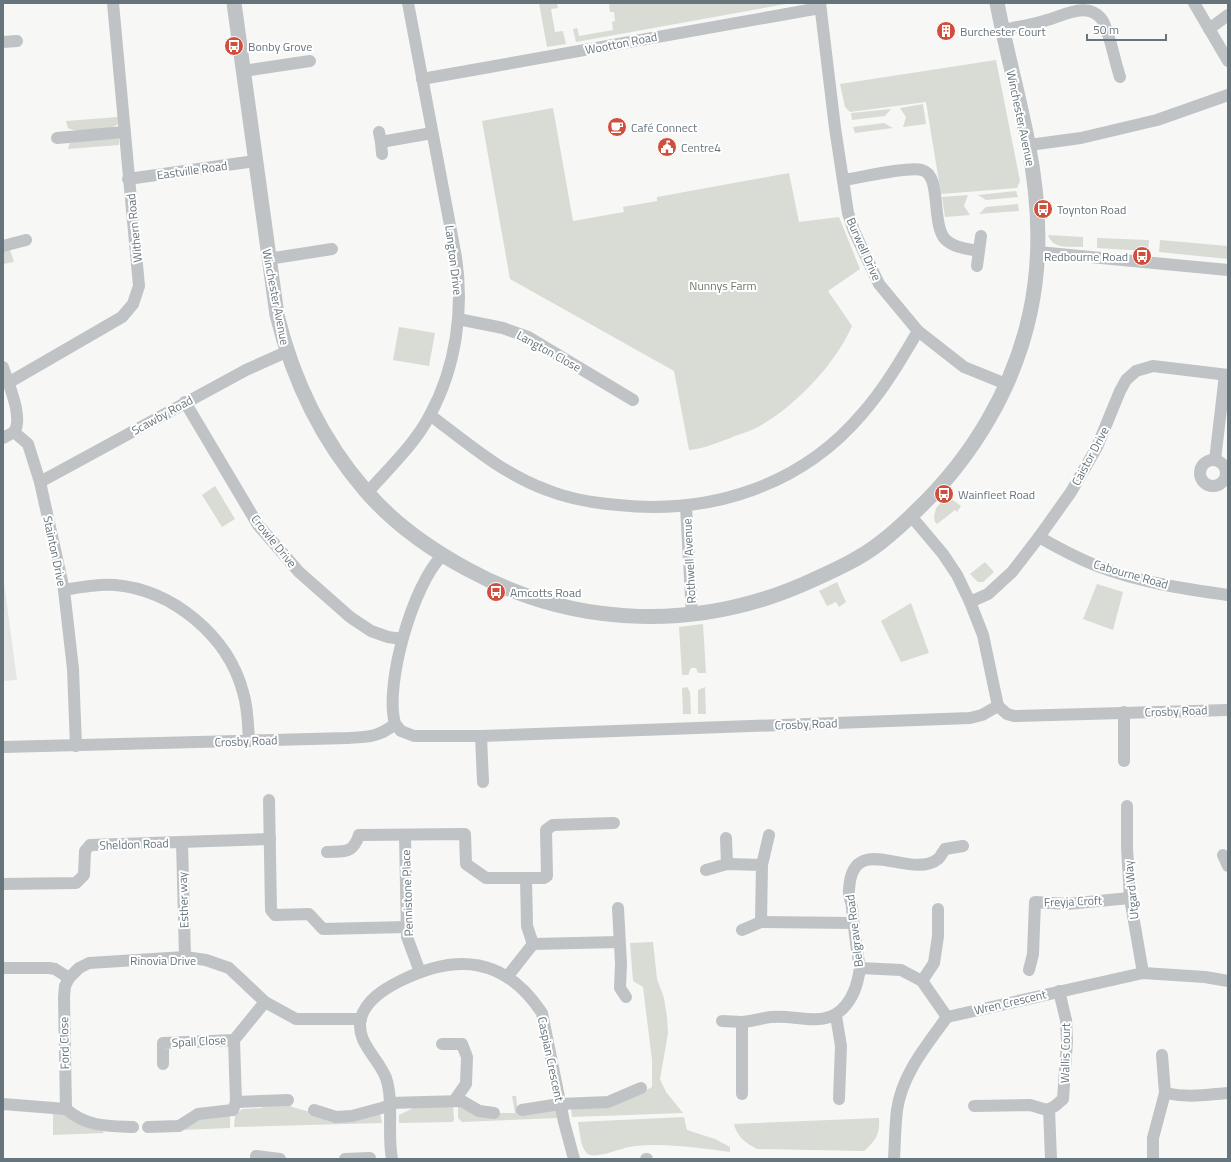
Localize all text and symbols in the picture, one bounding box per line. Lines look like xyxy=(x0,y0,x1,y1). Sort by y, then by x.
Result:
scale bar xyxy=(1087,16,1166,42)
building icon: Burchester Court xyxy=(935,20,957,42)
text: 50 m xyxy=(1093,20,1119,39)
place label: Burchester Court xyxy=(960,22,1046,41)
street label: Wootton Road xyxy=(583,27,659,59)
bus stop icon: Bonby Grove xyxy=(223,35,245,57)
place label: Bonby Grove xyxy=(248,37,312,56)
street label: Winchester Avenue xyxy=(1002,68,1040,168)
cafe icon: Café Connect xyxy=(606,116,628,138)
place label: Café Connect xyxy=(631,118,698,137)
public building icon: Centre4 xyxy=(656,136,678,158)
place label: Centre4 xyxy=(681,138,721,157)
street label: Eastville Road xyxy=(155,156,229,184)
street label: Withern Road xyxy=(121,193,147,263)
bus stop icon: Toynton Road xyxy=(1032,198,1054,220)
place label: Toynton Road xyxy=(1057,200,1126,219)
street label: Burwell Drive xyxy=(842,214,886,284)
street label: Langton Drive xyxy=(440,224,468,296)
bus stop icon: Redbourne Road xyxy=(1131,245,1153,267)
street label: Winchester Avenue xyxy=(257,247,295,347)
place label: Redbourne Road xyxy=(1044,247,1128,266)
park label: Nunnys Farm xyxy=(689,276,757,295)
street label: Langton Close xyxy=(513,325,585,377)
street label: Scawby Road xyxy=(128,390,196,440)
street label: Caistor Drive xyxy=(1067,423,1113,489)
bus stop icon: Wainfleet Road xyxy=(933,483,955,505)
place label: Wainfleet Road xyxy=(958,485,1035,504)
street label: Crowle Drive xyxy=(247,510,301,572)
street label: Stainton Drive xyxy=(38,514,72,588)
street label: Rothwell Avenue xyxy=(677,518,701,604)
street label: Cabourne Road xyxy=(1091,554,1171,594)
bus stop icon: Amcotts Road xyxy=(485,581,507,603)
place label: Amcotts Road xyxy=(510,583,581,602)
street label: Crosby Road xyxy=(1144,700,1208,722)
street label: Crosby Road xyxy=(774,713,838,735)
street label: Crosby Road xyxy=(214,730,278,752)
street label: Sheldon Road xyxy=(99,833,169,855)
street label: Pennistone Place xyxy=(396,849,418,937)
street label: Utgard Way xyxy=(1118,859,1144,920)
street label: Esther way xyxy=(173,871,193,929)
street label: Freyja Croft xyxy=(1044,890,1103,912)
street label: Belgrave Road xyxy=(840,894,868,968)
street label: Rinovia Drive xyxy=(130,951,196,970)
street label: Wren Crescent xyxy=(972,984,1049,1020)
street label: Caspian Crescent xyxy=(533,1015,569,1104)
street label: Ford Close xyxy=(54,1016,74,1070)
street label: Wallis Court xyxy=(1055,1022,1075,1083)
street label: Spall Close xyxy=(171,1030,227,1052)

